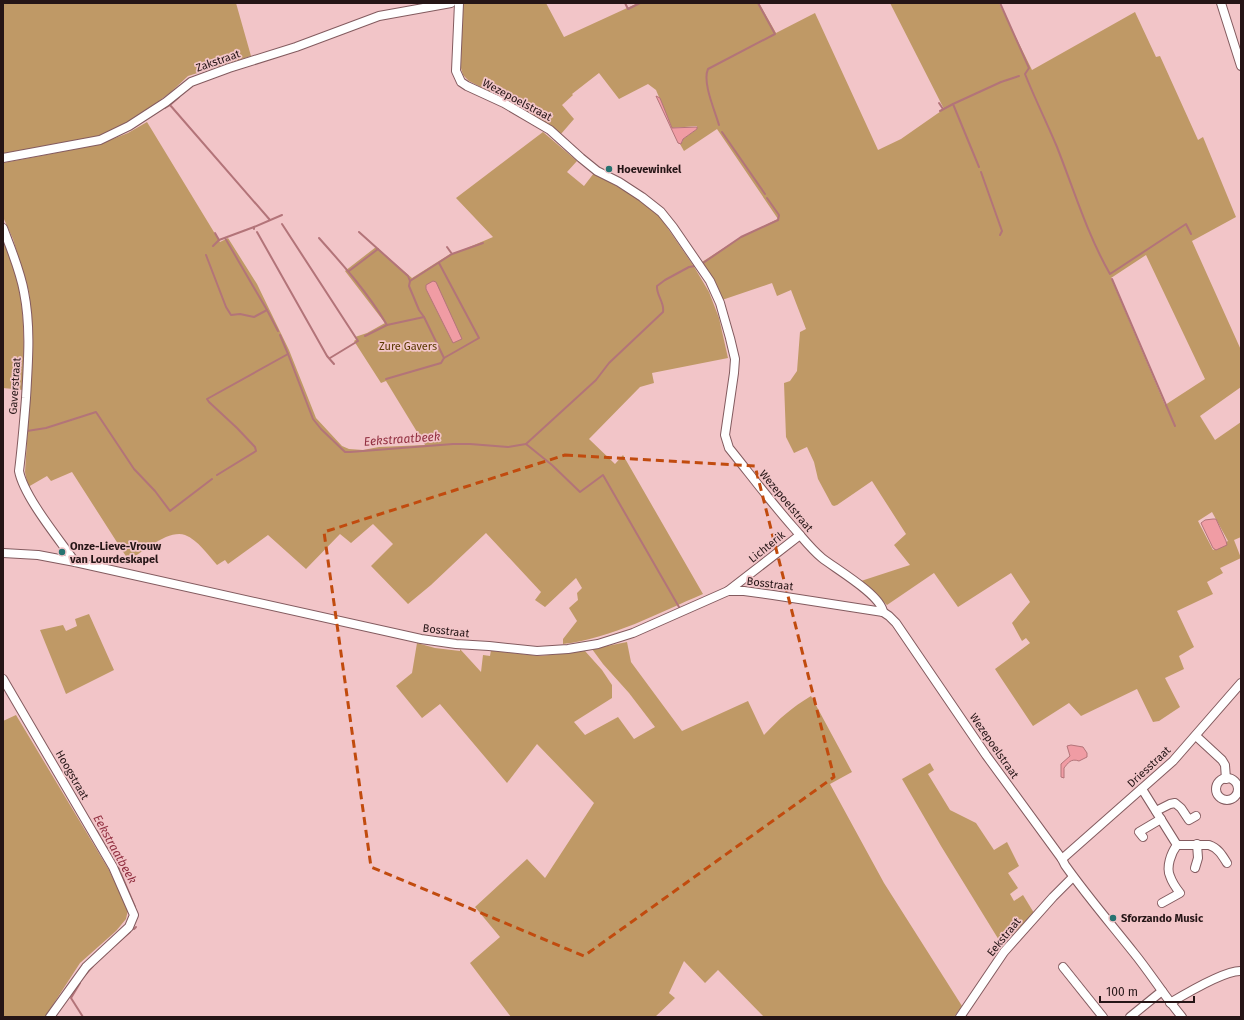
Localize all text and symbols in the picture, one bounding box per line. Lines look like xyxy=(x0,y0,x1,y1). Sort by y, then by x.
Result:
street label: Zakstraat xyxy=(194,47,242,75)
street label: Wezepoelstraat xyxy=(480,76,554,124)
place label: Hoevewinkel xyxy=(617,163,682,176)
marker: Hoevewinkel xyxy=(604,164,614,174)
park label: Zure Gavers xyxy=(379,340,437,353)
street label: Gaverstraat xyxy=(7,357,23,415)
water label: Eekstraatbeek xyxy=(363,429,441,449)
street label: Wezepoelstraat xyxy=(756,467,816,535)
street label: Lichterik xyxy=(746,528,788,566)
place label: Onze-Lieve-Vrouw van Lourdeskapel xyxy=(69,540,162,566)
marker: Onze-Lieve-Vrouw van Lourdeskapel xyxy=(57,547,67,557)
street label: Bosstraat xyxy=(746,575,794,593)
street label: Bosstraat xyxy=(422,622,470,640)
street label: Wezepoelstraat xyxy=(967,711,1021,781)
street label: Driesstraat xyxy=(1125,744,1173,790)
street label: Hoogstraat xyxy=(53,748,91,802)
water label: Eekstraatbeek xyxy=(90,812,140,886)
place label: Sforzando Music xyxy=(1121,912,1204,925)
marker: Sforzando Music xyxy=(1108,913,1118,923)
street label: Eekstraat xyxy=(984,915,1024,959)
scale bar xyxy=(1100,978,1194,1004)
text: 100 m xyxy=(1106,985,1138,999)

